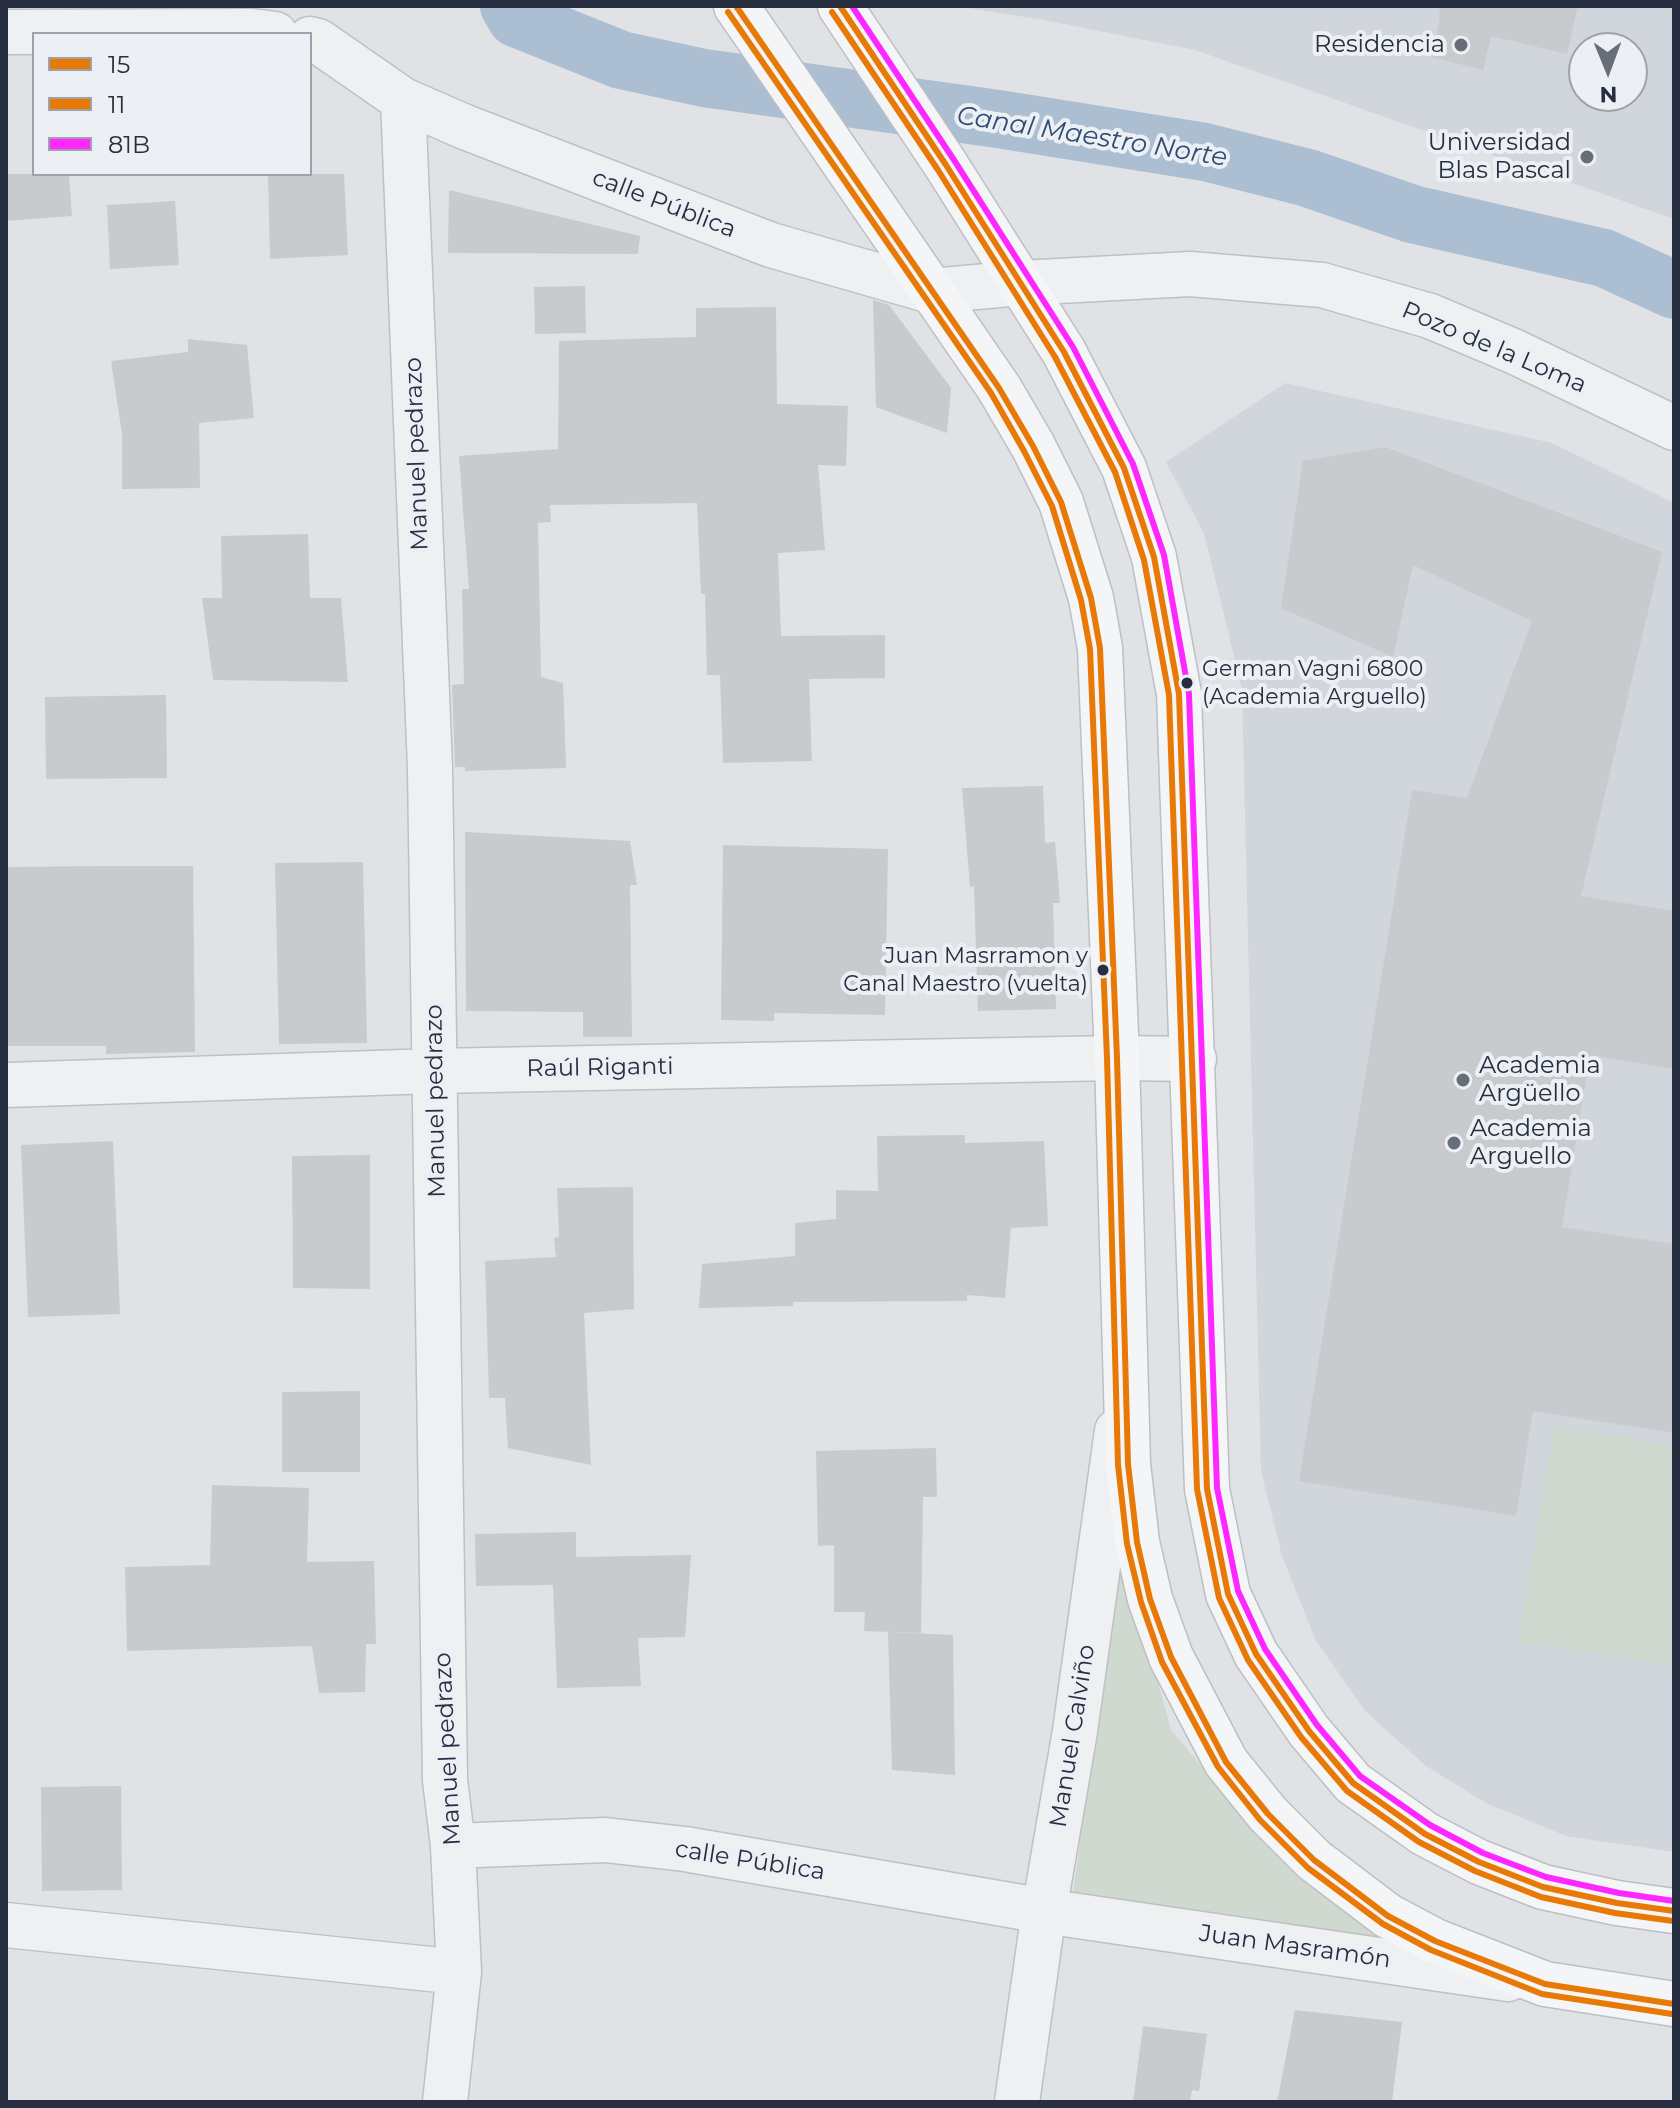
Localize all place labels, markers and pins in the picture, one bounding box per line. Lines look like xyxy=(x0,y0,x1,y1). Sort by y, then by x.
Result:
place label: Residencia xyxy=(1314,31,1445,59)
marker: Residencia xyxy=(1452,36,1470,54)
place label: Universidad Blas Pascal xyxy=(1428,129,1571,185)
marker: Universidad Blas Pascal xyxy=(1578,148,1596,166)
place label: German Vagni 6800 (Academia Arguello) xyxy=(1202,657,1427,708)
marker: German Vagni 6800 (Academia Arguello) xyxy=(1179,675,1195,691)
place label: Juan Masrramon y Canal Maestro (vuelta) xyxy=(843,944,1088,996)
marker: Juan Masrramon y Canal Maestro (vuelta) xyxy=(1095,962,1111,978)
place label: Academia Argüello xyxy=(1479,1052,1601,1108)
marker: Academia Argüello xyxy=(1454,1071,1472,1089)
place label: Academia Arguello xyxy=(1470,1115,1592,1171)
marker: Academia Arguello xyxy=(1445,1134,1463,1152)

